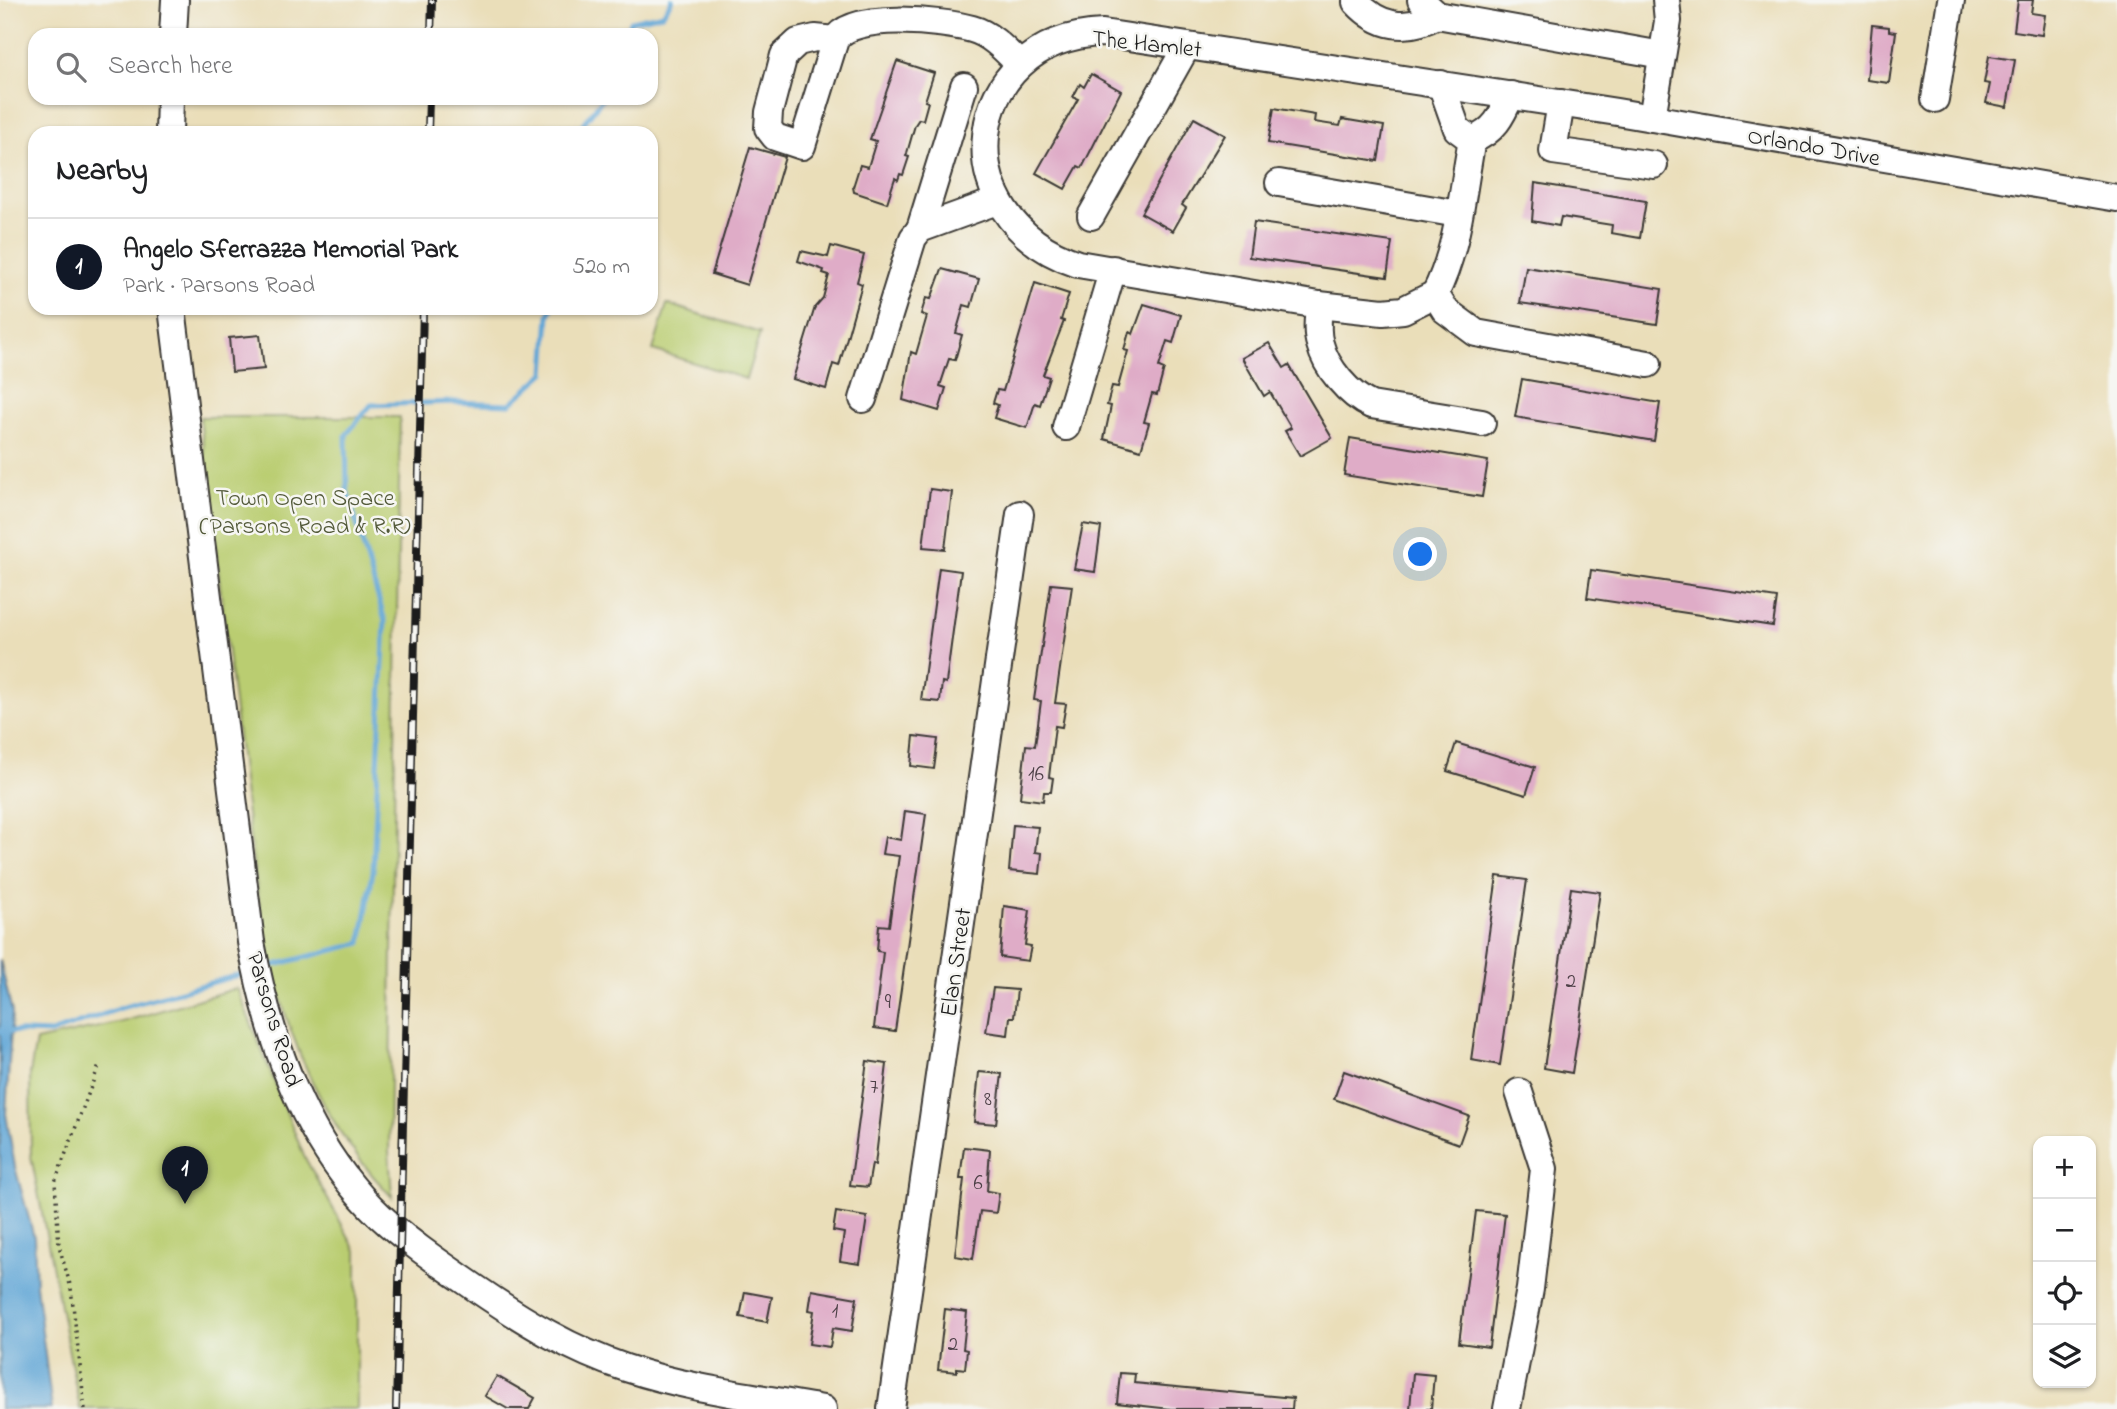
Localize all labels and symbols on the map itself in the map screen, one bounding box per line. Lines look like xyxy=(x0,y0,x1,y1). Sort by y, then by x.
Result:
street label: The Hamlet xyxy=(1090,22,1203,69)
street label: Orlando Drive xyxy=(1744,120,1883,177)
park label: Town Open Space (Parsons Road & R.R) xyxy=(199,482,411,545)
your location xyxy=(1403,537,1437,571)
house number: 16 xyxy=(1028,760,1044,790)
street label: Elan Street xyxy=(933,906,982,1019)
street label: Parsons Road xyxy=(235,948,310,1092)
house number: 2 xyxy=(1566,967,1576,997)
house number: 9 xyxy=(885,988,892,1018)
house number: 7 xyxy=(870,1073,879,1103)
house number: 8 xyxy=(984,1085,992,1115)
pin: 1 xyxy=(162,1146,208,1204)
house number: 6 xyxy=(973,1169,983,1199)
house number: 1 xyxy=(832,1297,839,1327)
house number: 2 xyxy=(948,1330,958,1360)

